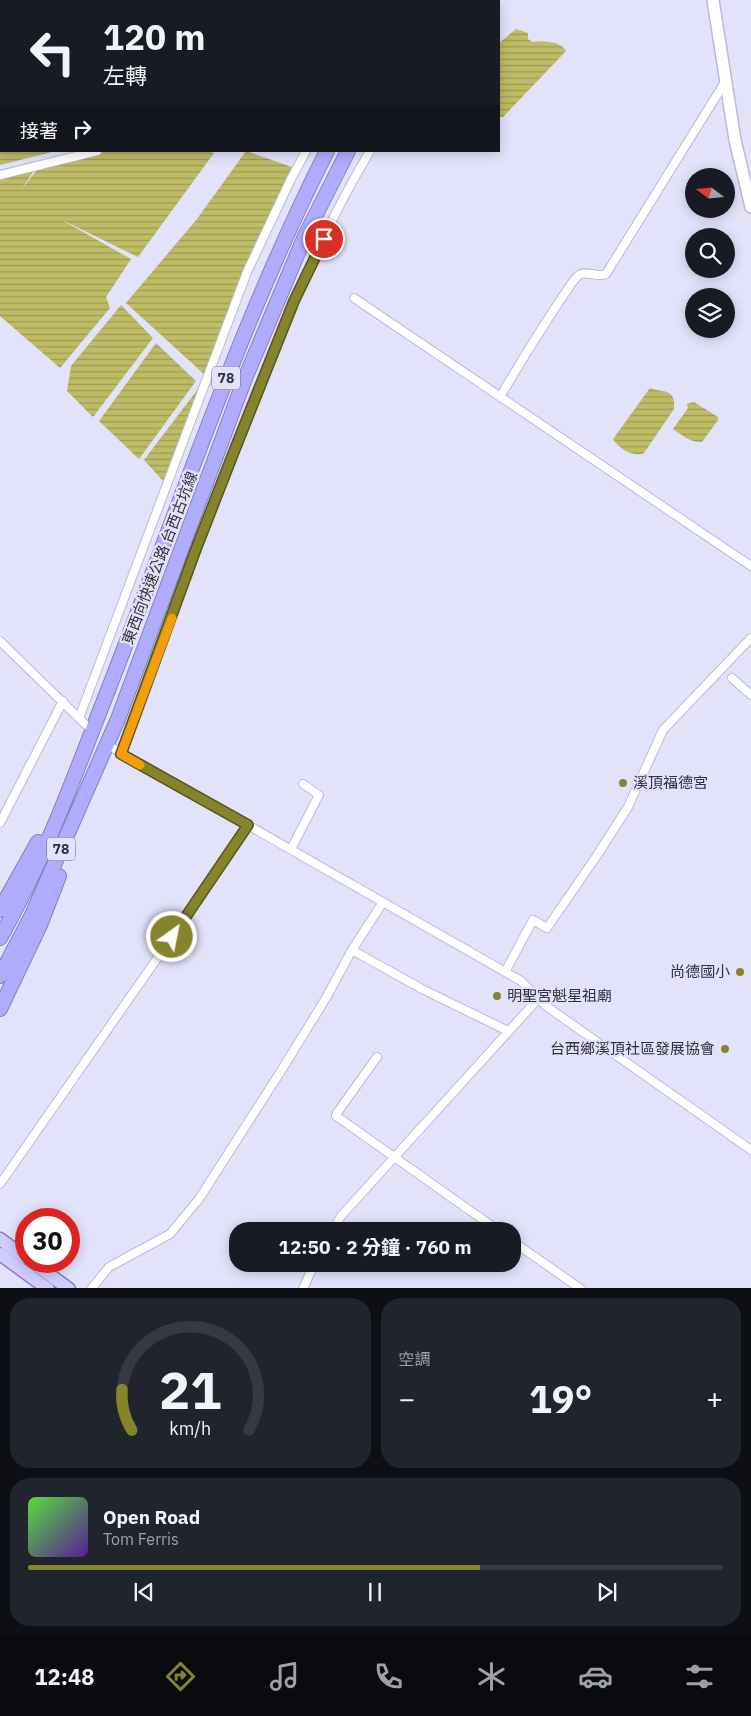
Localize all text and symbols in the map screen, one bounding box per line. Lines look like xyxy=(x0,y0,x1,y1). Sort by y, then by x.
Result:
text: 120 m xyxy=(103,14,206,60)
icon: left xyxy=(20,20,85,85)
text: 左轉 xyxy=(103,61,147,90)
icon: right xyxy=(68,115,96,143)
text: 接著 xyxy=(20,119,58,143)
north arrow xyxy=(685,168,735,218)
map controls xyxy=(685,168,735,338)
pin xyxy=(303,218,345,260)
icon: arrive xyxy=(310,225,338,253)
button: search xyxy=(685,228,735,278)
button: layers xyxy=(685,288,735,338)
road number: 78 xyxy=(212,366,240,389)
street label: 東西向快速公路 台西古坑線 xyxy=(118,469,201,647)
place label: 溪頂福德宮 xyxy=(633,773,708,792)
marker: 溪頂福德宮 xyxy=(617,777,629,789)
road number: 78 xyxy=(47,838,75,861)
position arrow xyxy=(145,910,197,962)
place label: 尚德國小 xyxy=(670,962,730,981)
marker: 尚德國小 xyxy=(734,966,746,978)
place label: 明聖宮魁星祖廟 xyxy=(507,986,612,1005)
marker: 明聖宮魁星祖廟 xyxy=(491,990,503,1002)
place label: 台西鄉溪頂社區發展協會 xyxy=(550,1039,715,1058)
marker: 台西鄉溪頂社區發展協會 xyxy=(719,1043,731,1055)
speed limit sign: 30 xyxy=(15,1208,80,1273)
text: 12:50 · 2 分鐘 · 760 m xyxy=(279,1235,471,1259)
text: 空調 xyxy=(399,1349,431,1369)
text: 21 xyxy=(159,1356,221,1423)
text: 19° xyxy=(529,1374,592,1423)
text: − xyxy=(399,1380,415,1417)
text: + xyxy=(706,1380,723,1417)
text: km/h xyxy=(169,1417,211,1440)
text: Open Road xyxy=(103,1505,200,1529)
text: Tom Ferris xyxy=(103,1529,179,1549)
icon: previous xyxy=(130,1578,158,1606)
icon: pause xyxy=(361,1578,389,1606)
icon: next xyxy=(593,1578,621,1606)
icon: directions xyxy=(163,1659,198,1694)
icon: music xyxy=(267,1659,302,1694)
icon: phone xyxy=(371,1659,406,1694)
icon: climate xyxy=(474,1659,509,1694)
icon: car xyxy=(578,1659,613,1694)
icon: filters xyxy=(682,1659,717,1694)
text: 12:48 xyxy=(34,1662,94,1691)

